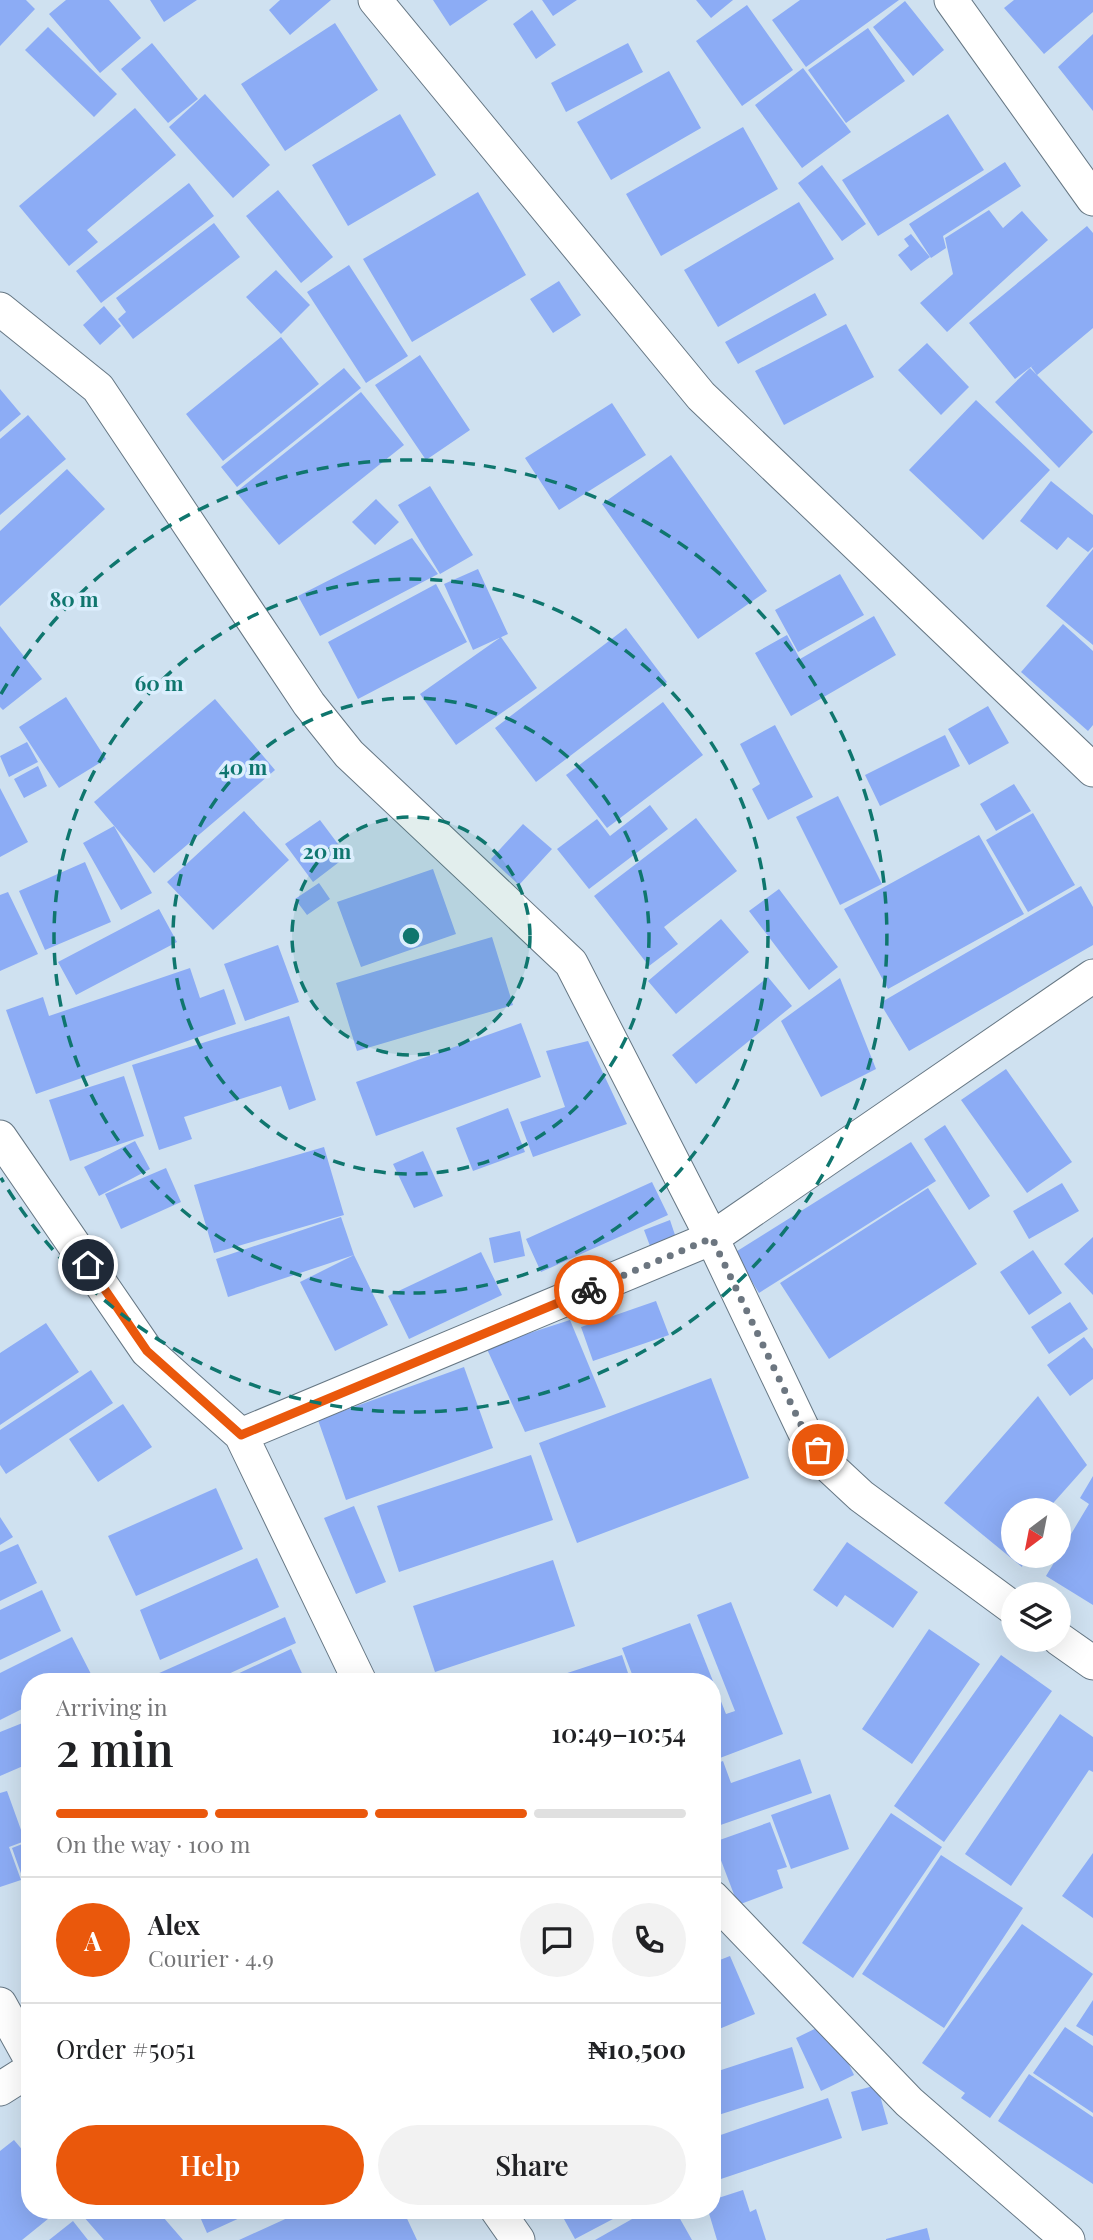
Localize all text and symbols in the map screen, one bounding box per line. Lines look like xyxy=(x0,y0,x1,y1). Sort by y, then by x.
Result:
text: 80 m xyxy=(49,584,99,612)
text: 60 m xyxy=(134,668,184,696)
text: 40 m xyxy=(219,752,267,780)
text: 20 m xyxy=(303,836,351,864)
centre of rings xyxy=(399,924,423,948)
pin xyxy=(58,1235,118,1295)
icon: home xyxy=(69,1246,107,1284)
courier xyxy=(554,1255,624,1325)
icon: bike xyxy=(570,1271,608,1309)
pin xyxy=(788,1420,848,1480)
icon: bag xyxy=(799,1431,837,1469)
north arrow xyxy=(1001,1498,1071,1568)
map controls xyxy=(1001,1498,1071,1652)
button: layers xyxy=(1001,1582,1071,1652)
text: Arriving in xyxy=(56,1691,168,1722)
text: 10:49–10:54 xyxy=(551,1715,686,1750)
text: 2 min xyxy=(56,1717,174,1779)
text: On the way · 100 m xyxy=(56,1828,250,1859)
button: chat xyxy=(520,1903,594,1977)
button: phone xyxy=(612,1903,686,1977)
text: Alex xyxy=(148,1907,200,1942)
text: A xyxy=(84,1923,102,1958)
text: Courier · 4.9 xyxy=(148,1942,274,1973)
text: Order #5051 xyxy=(56,2031,195,2066)
text: ₦10,500 xyxy=(588,2031,686,2066)
button: Help xyxy=(56,2125,364,2205)
button: Share xyxy=(378,2125,686,2205)

